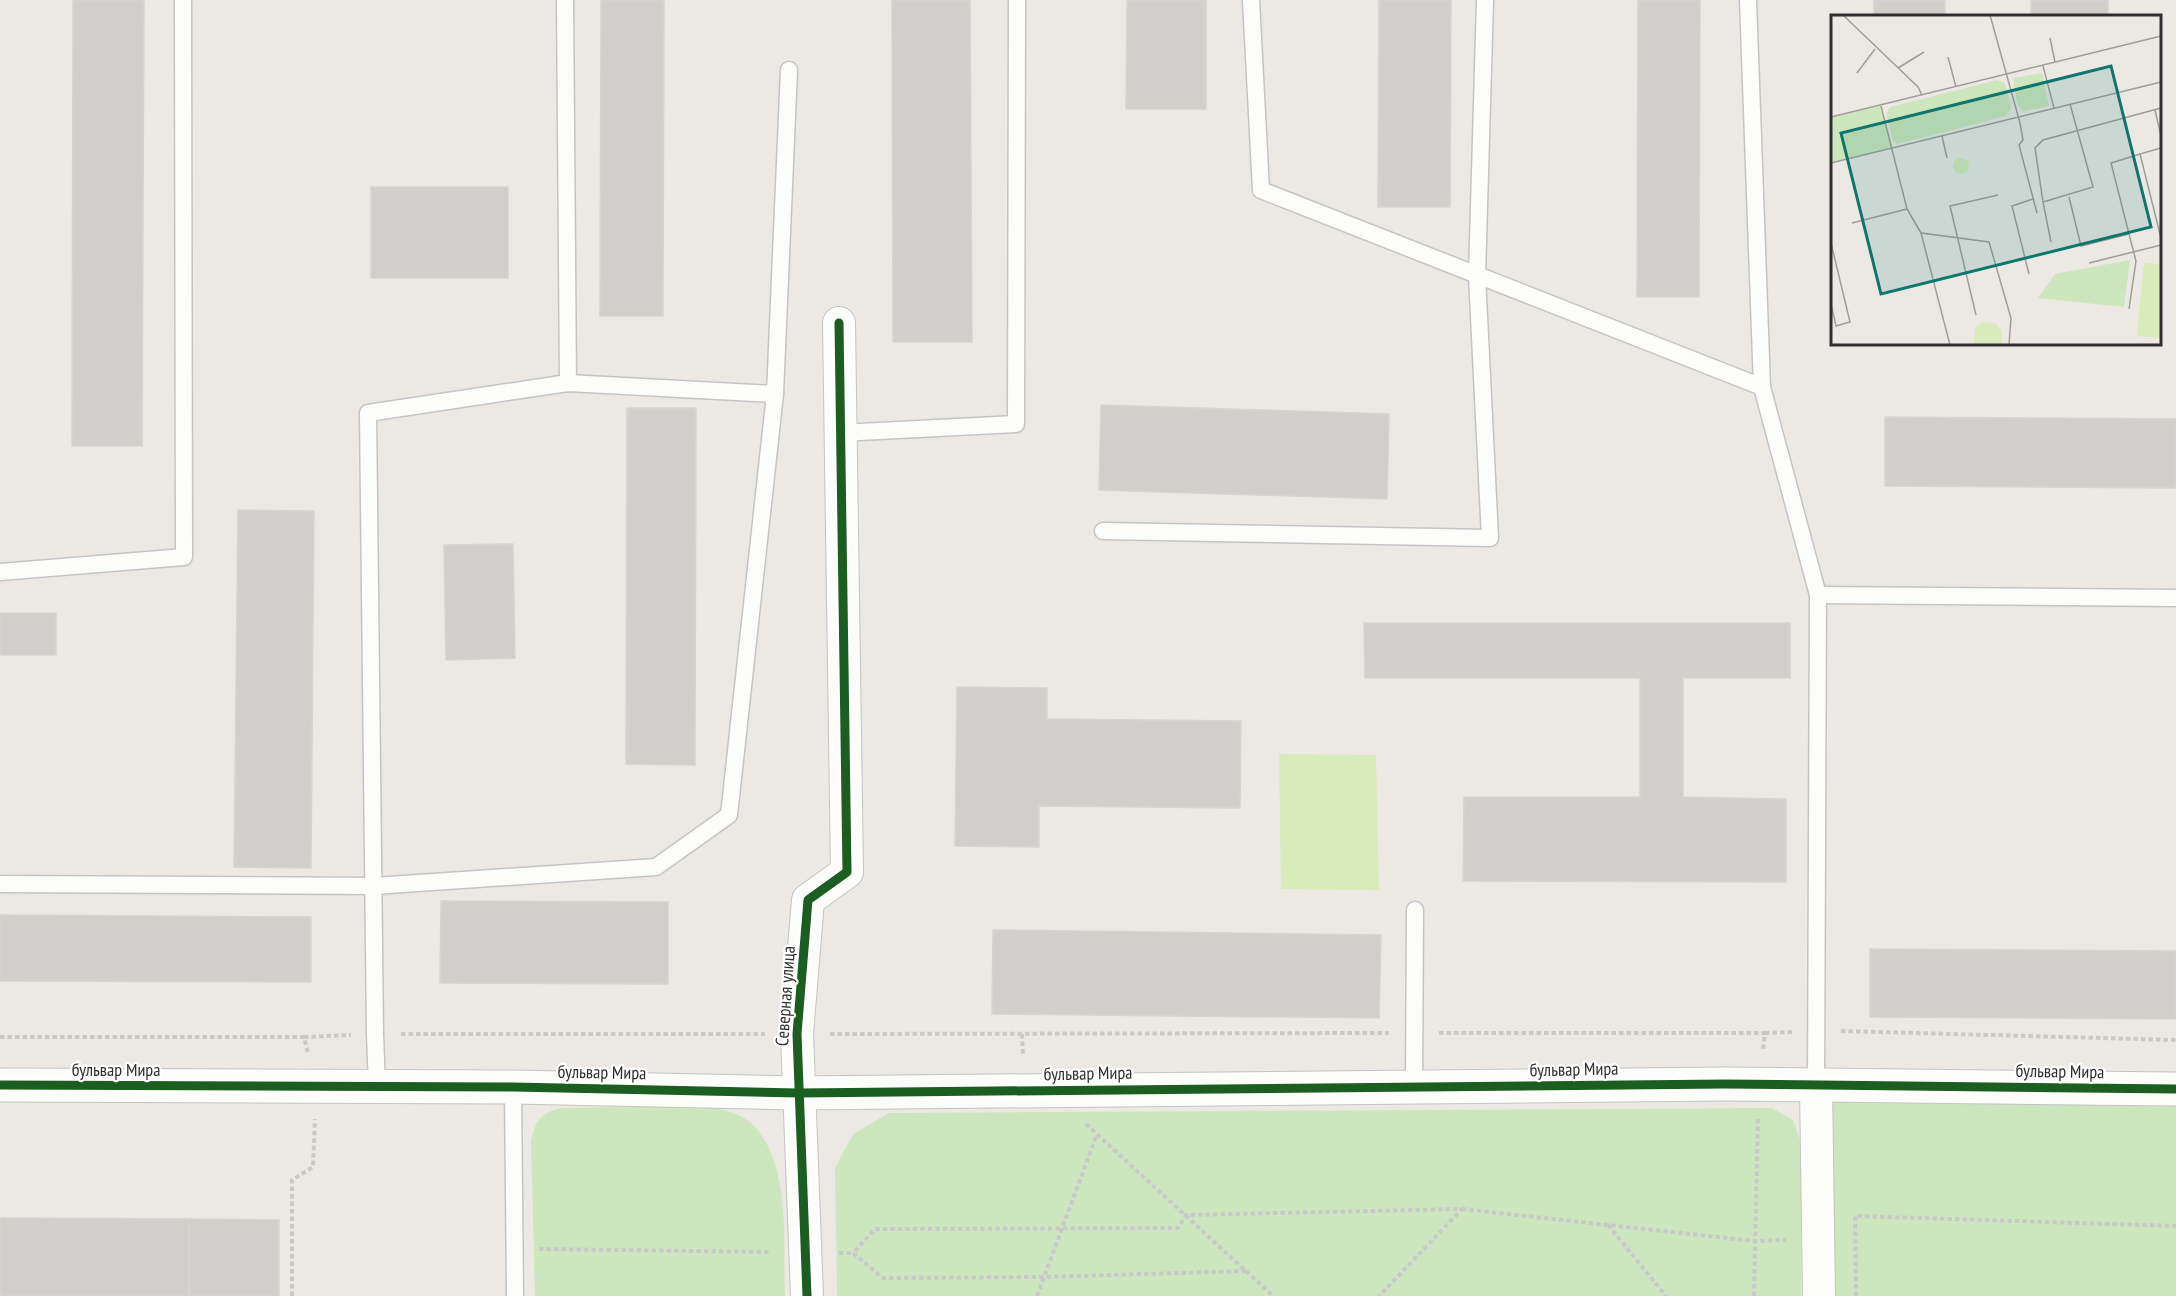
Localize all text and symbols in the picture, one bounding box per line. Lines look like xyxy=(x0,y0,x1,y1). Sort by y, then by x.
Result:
inset map xyxy=(1831,15,2161,345)
street label: Северная улица xyxy=(770,945,800,1047)
street label: бульвар Мира xyxy=(1529,1057,1619,1081)
street label: бульвар Мира xyxy=(72,1058,160,1081)
street label: бульвар Мира xyxy=(2015,1059,2105,1083)
street label: бульвар Мира xyxy=(557,1060,647,1084)
street label: бульвар Мира xyxy=(1043,1061,1133,1085)

